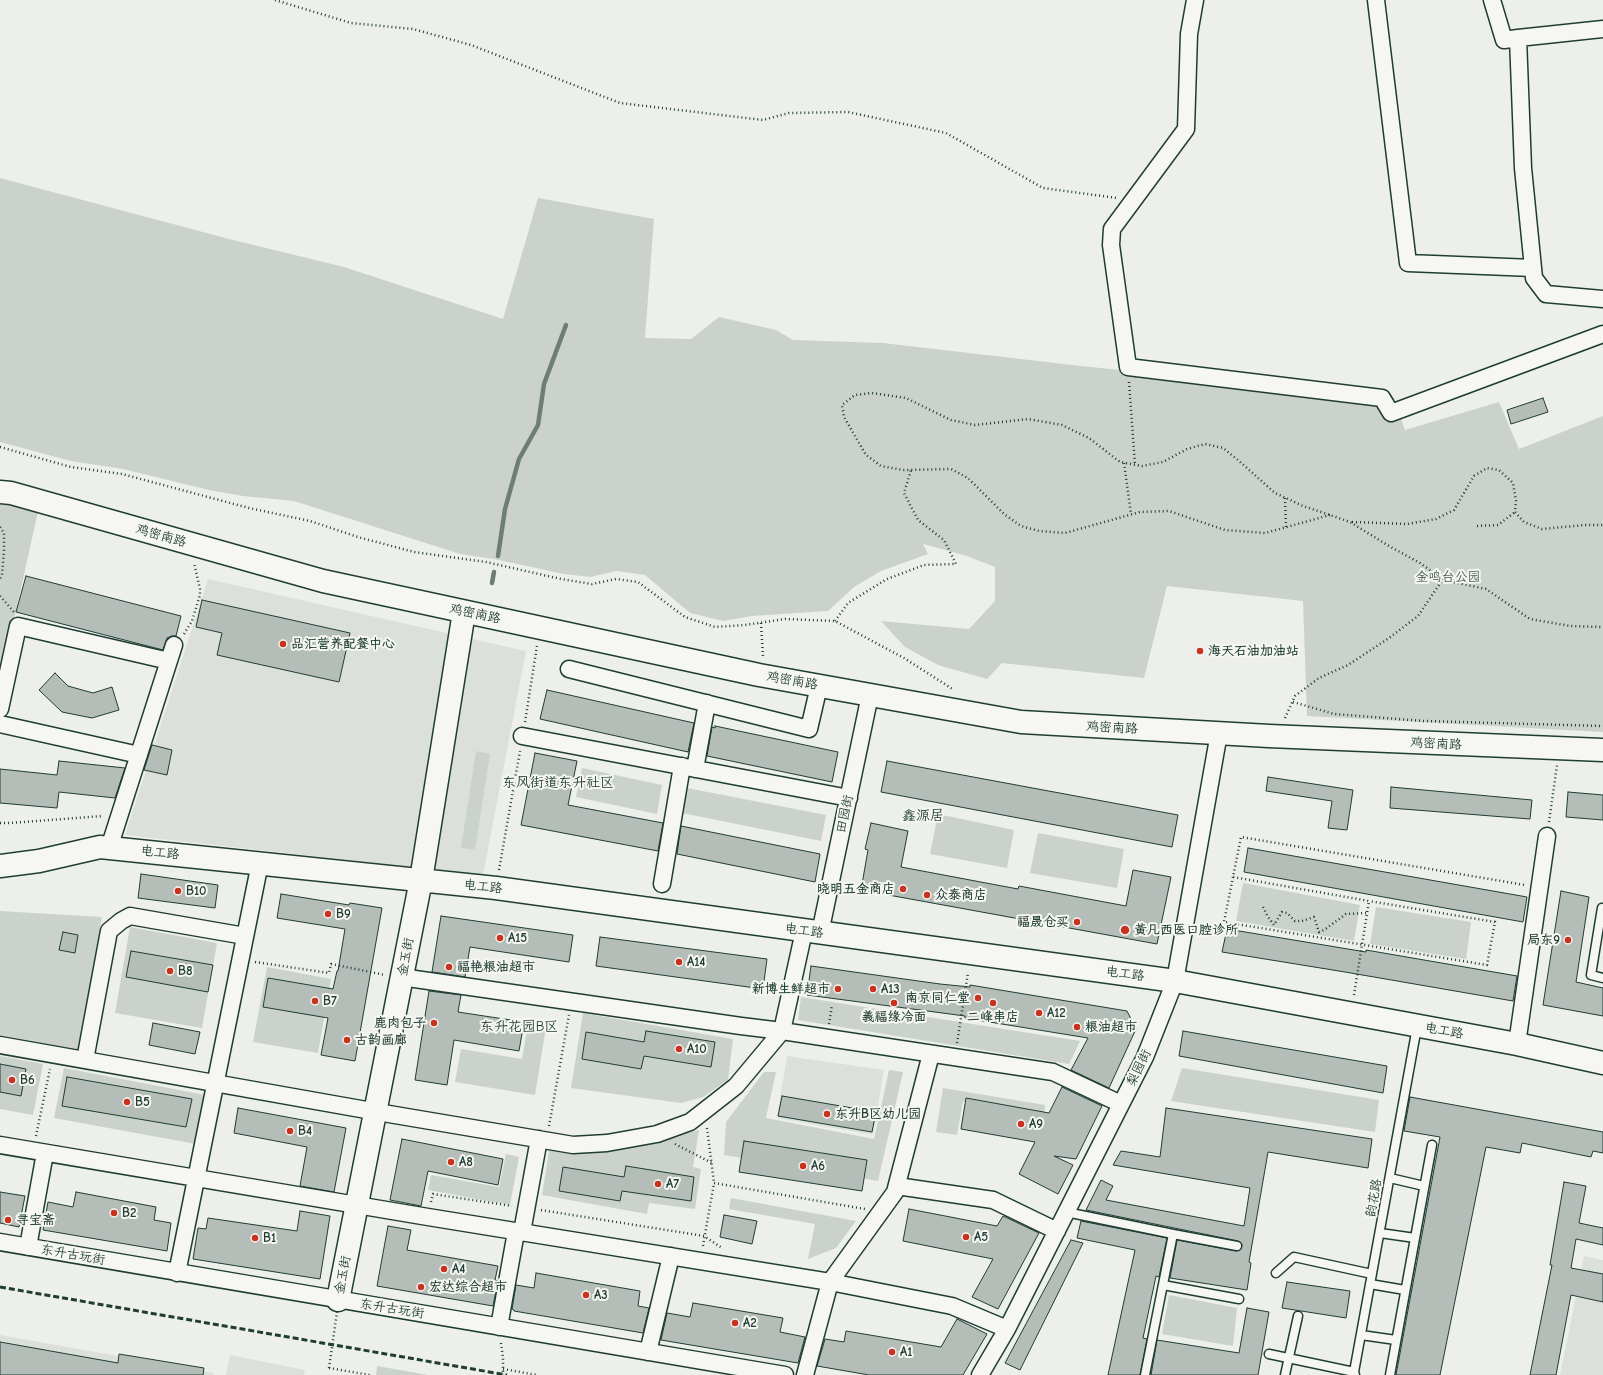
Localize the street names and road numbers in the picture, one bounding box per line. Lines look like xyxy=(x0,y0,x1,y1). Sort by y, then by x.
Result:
street label: 鸡密南路 xyxy=(134,521,188,551)
street label: 鸡密南路 xyxy=(448,601,502,627)
street label: 鸡密南路 xyxy=(765,669,819,693)
street label: 鸡密南路 xyxy=(1086,719,1138,737)
street label: 鸡密南路 xyxy=(1410,735,1462,753)
street label: 田园街 xyxy=(833,793,857,835)
street label: 电工路 xyxy=(140,843,180,863)
street label: 电工路 xyxy=(463,877,503,897)
street label: 电工路 xyxy=(784,921,824,941)
street label: 金玉街 xyxy=(395,936,417,978)
street label: 电工路 xyxy=(1105,964,1145,984)
street label: 电工路 xyxy=(1423,1020,1465,1042)
street label: 梨园街 xyxy=(1123,1047,1155,1089)
street label: 韵花路 xyxy=(1363,1177,1385,1219)
street label: 东升古玩街 xyxy=(40,1242,106,1268)
street label: 金玉街 xyxy=(332,1254,354,1296)
street label: 东升古玩街 xyxy=(359,1296,425,1322)

